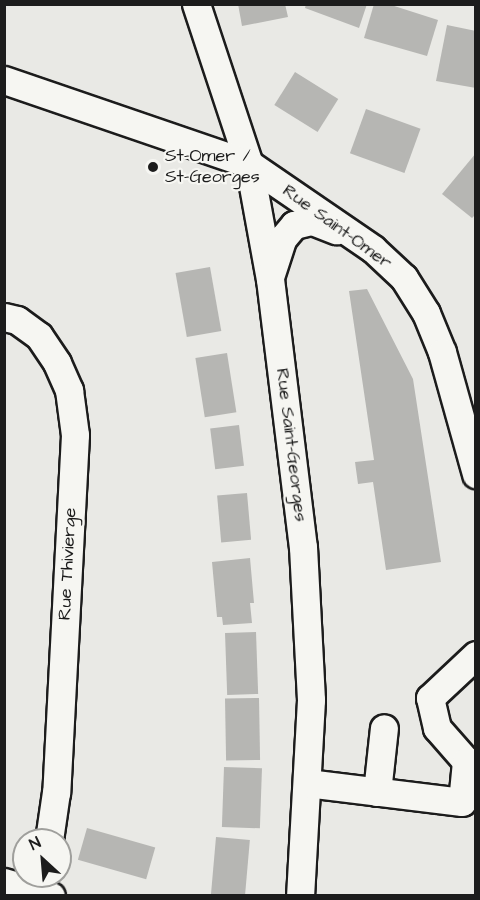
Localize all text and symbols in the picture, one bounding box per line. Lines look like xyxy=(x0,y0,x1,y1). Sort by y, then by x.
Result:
place label: St-Omer / St-Georges xyxy=(165,146,260,188)
marker: St-Omer / St-Georges xyxy=(146,160,160,174)
street label: Rue Saint-Omer xyxy=(278,180,396,274)
street label: Rue Saint-Georges xyxy=(271,367,311,523)
street label: Rue Thivierge xyxy=(54,507,82,621)
north arrow xyxy=(12,828,72,888)
text: N xyxy=(26,832,44,856)

